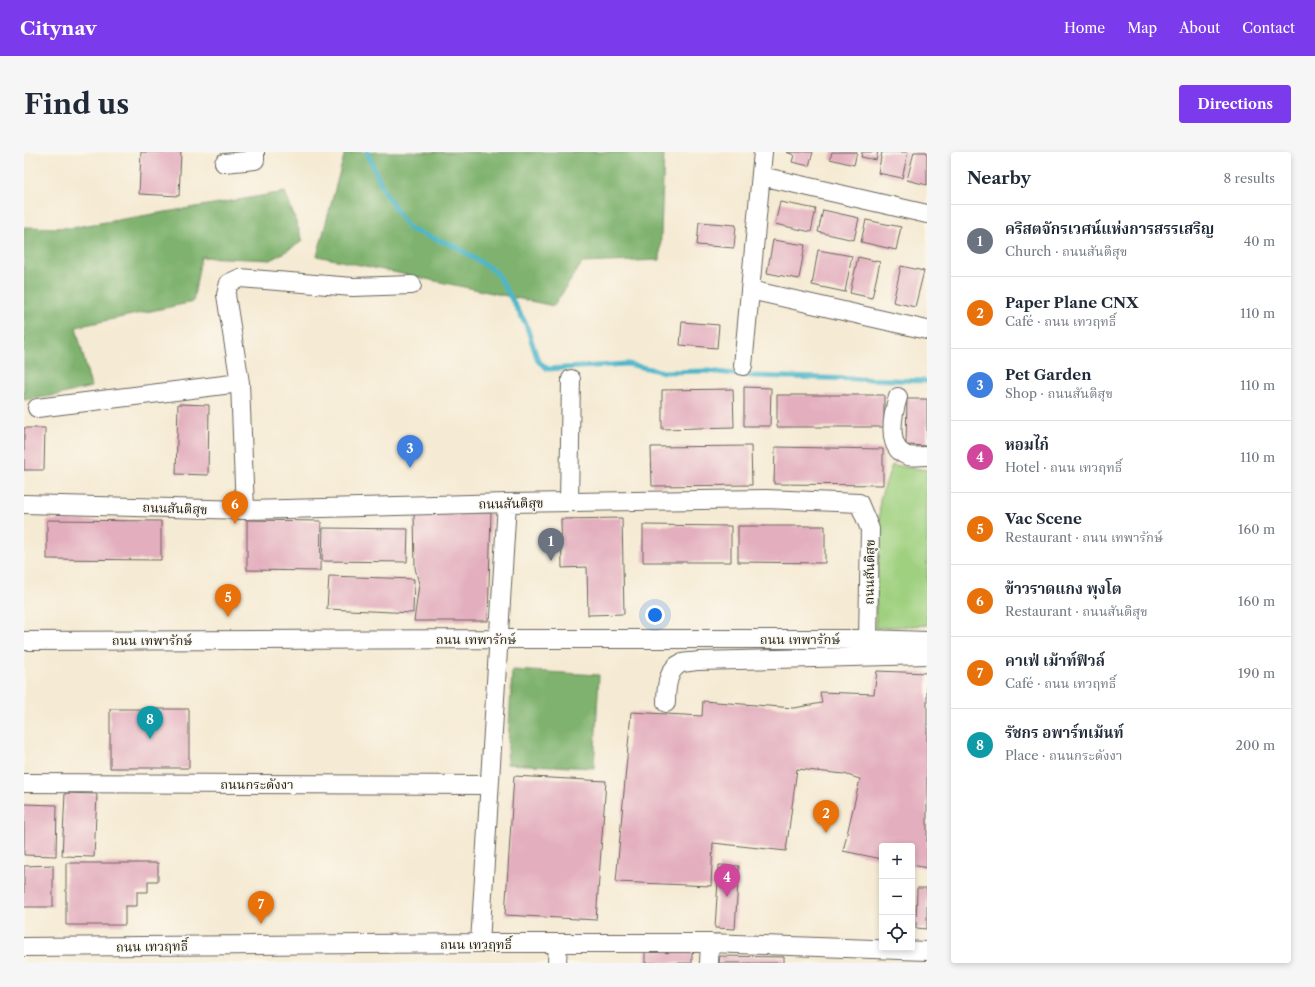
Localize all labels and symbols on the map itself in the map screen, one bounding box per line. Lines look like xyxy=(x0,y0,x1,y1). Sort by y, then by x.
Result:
pin: 3 xyxy=(397,435,423,468)
pin: 6 xyxy=(222,491,248,524)
street label: ถนนสันติสุข xyxy=(478,494,544,513)
street label: ถนนสันติสุข xyxy=(142,499,208,518)
pin: 1 xyxy=(538,528,564,561)
street label: ถนนสันติสุข xyxy=(860,539,879,605)
pin: 5 xyxy=(215,584,241,617)
your location xyxy=(645,605,665,625)
street label: ถนน เทพารักษ์ xyxy=(436,631,516,647)
street label: ถนน เทพารักษ์ xyxy=(760,631,840,647)
street label: ถนน เทพารักษ์ xyxy=(112,632,192,648)
pin: 8 xyxy=(137,706,163,739)
street label: ถนนกระดังงา xyxy=(220,776,294,792)
pin: 2 xyxy=(813,800,839,833)
pin: 4 xyxy=(714,864,740,897)
pin: 7 xyxy=(248,891,274,924)
street label: ถนน เทวฤทธิ์ xyxy=(440,935,514,952)
street label: ถนน เทวฤทธิ์ xyxy=(116,937,190,955)

